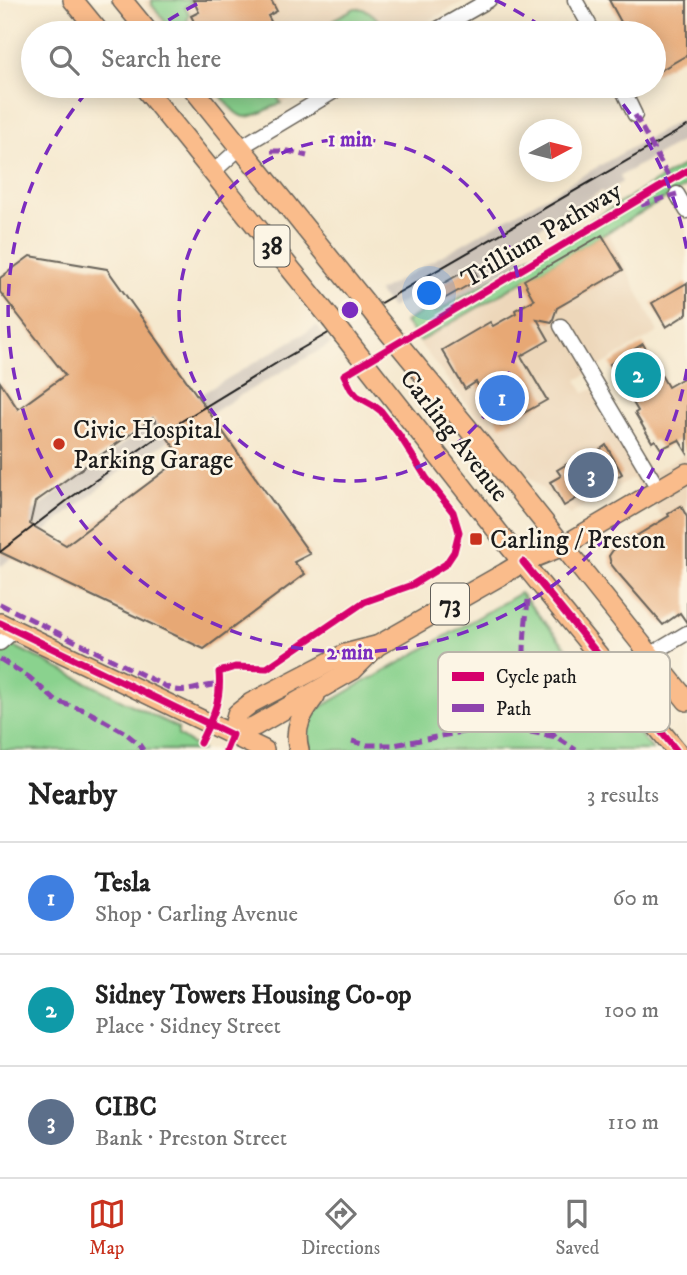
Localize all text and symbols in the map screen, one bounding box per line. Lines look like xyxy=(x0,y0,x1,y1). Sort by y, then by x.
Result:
search box xyxy=(21,21,666,98)
icon: search xyxy=(45,41,83,79)
text: Search here xyxy=(101,43,221,76)
north arrow xyxy=(519,119,582,182)
text: 1 min xyxy=(328,127,373,153)
street label: Trillium Pathway xyxy=(456,174,628,296)
road number: 38 xyxy=(254,226,290,267)
your location xyxy=(412,276,446,310)
centre of rings xyxy=(338,298,362,322)
pin: 2 xyxy=(615,349,661,401)
street label: Carling Avenue xyxy=(392,363,516,509)
pin: 1 xyxy=(479,372,525,424)
place label: Civic Hospital Parking Garage xyxy=(73,414,233,477)
marker: Civic Hospital Parking Garage xyxy=(51,436,67,452)
pin: 3 xyxy=(568,449,614,501)
place label: Carling / Preston xyxy=(490,524,666,557)
marker: Carling / Preston xyxy=(468,531,484,547)
road number: 73 xyxy=(431,584,469,624)
text: 2 min xyxy=(327,640,375,666)
legend xyxy=(438,652,670,732)
text: Cycle path xyxy=(496,666,577,689)
text: Path xyxy=(496,698,531,721)
text: Nearby xyxy=(28,777,117,814)
text: 3 results xyxy=(587,781,659,810)
text: Tesla xyxy=(95,867,150,900)
text: 1 xyxy=(47,884,55,913)
text: 60 m xyxy=(612,884,659,913)
text: Shop · Carling Avenue xyxy=(95,900,298,929)
text: Sidney Towers Housing Co-op xyxy=(95,979,411,1012)
text: 2 xyxy=(45,996,57,1025)
text: 100 m xyxy=(604,996,659,1025)
text: Place · Sidney Street xyxy=(95,1012,281,1041)
text: CIBC xyxy=(95,1091,157,1124)
text: 3 xyxy=(47,1108,55,1137)
text: 110 m xyxy=(608,1108,659,1137)
text: Bank · Preston Street xyxy=(95,1124,287,1153)
tab: Map xyxy=(88,1195,126,1260)
tab: Directions xyxy=(301,1195,380,1260)
tab: Saved xyxy=(556,1195,599,1260)

